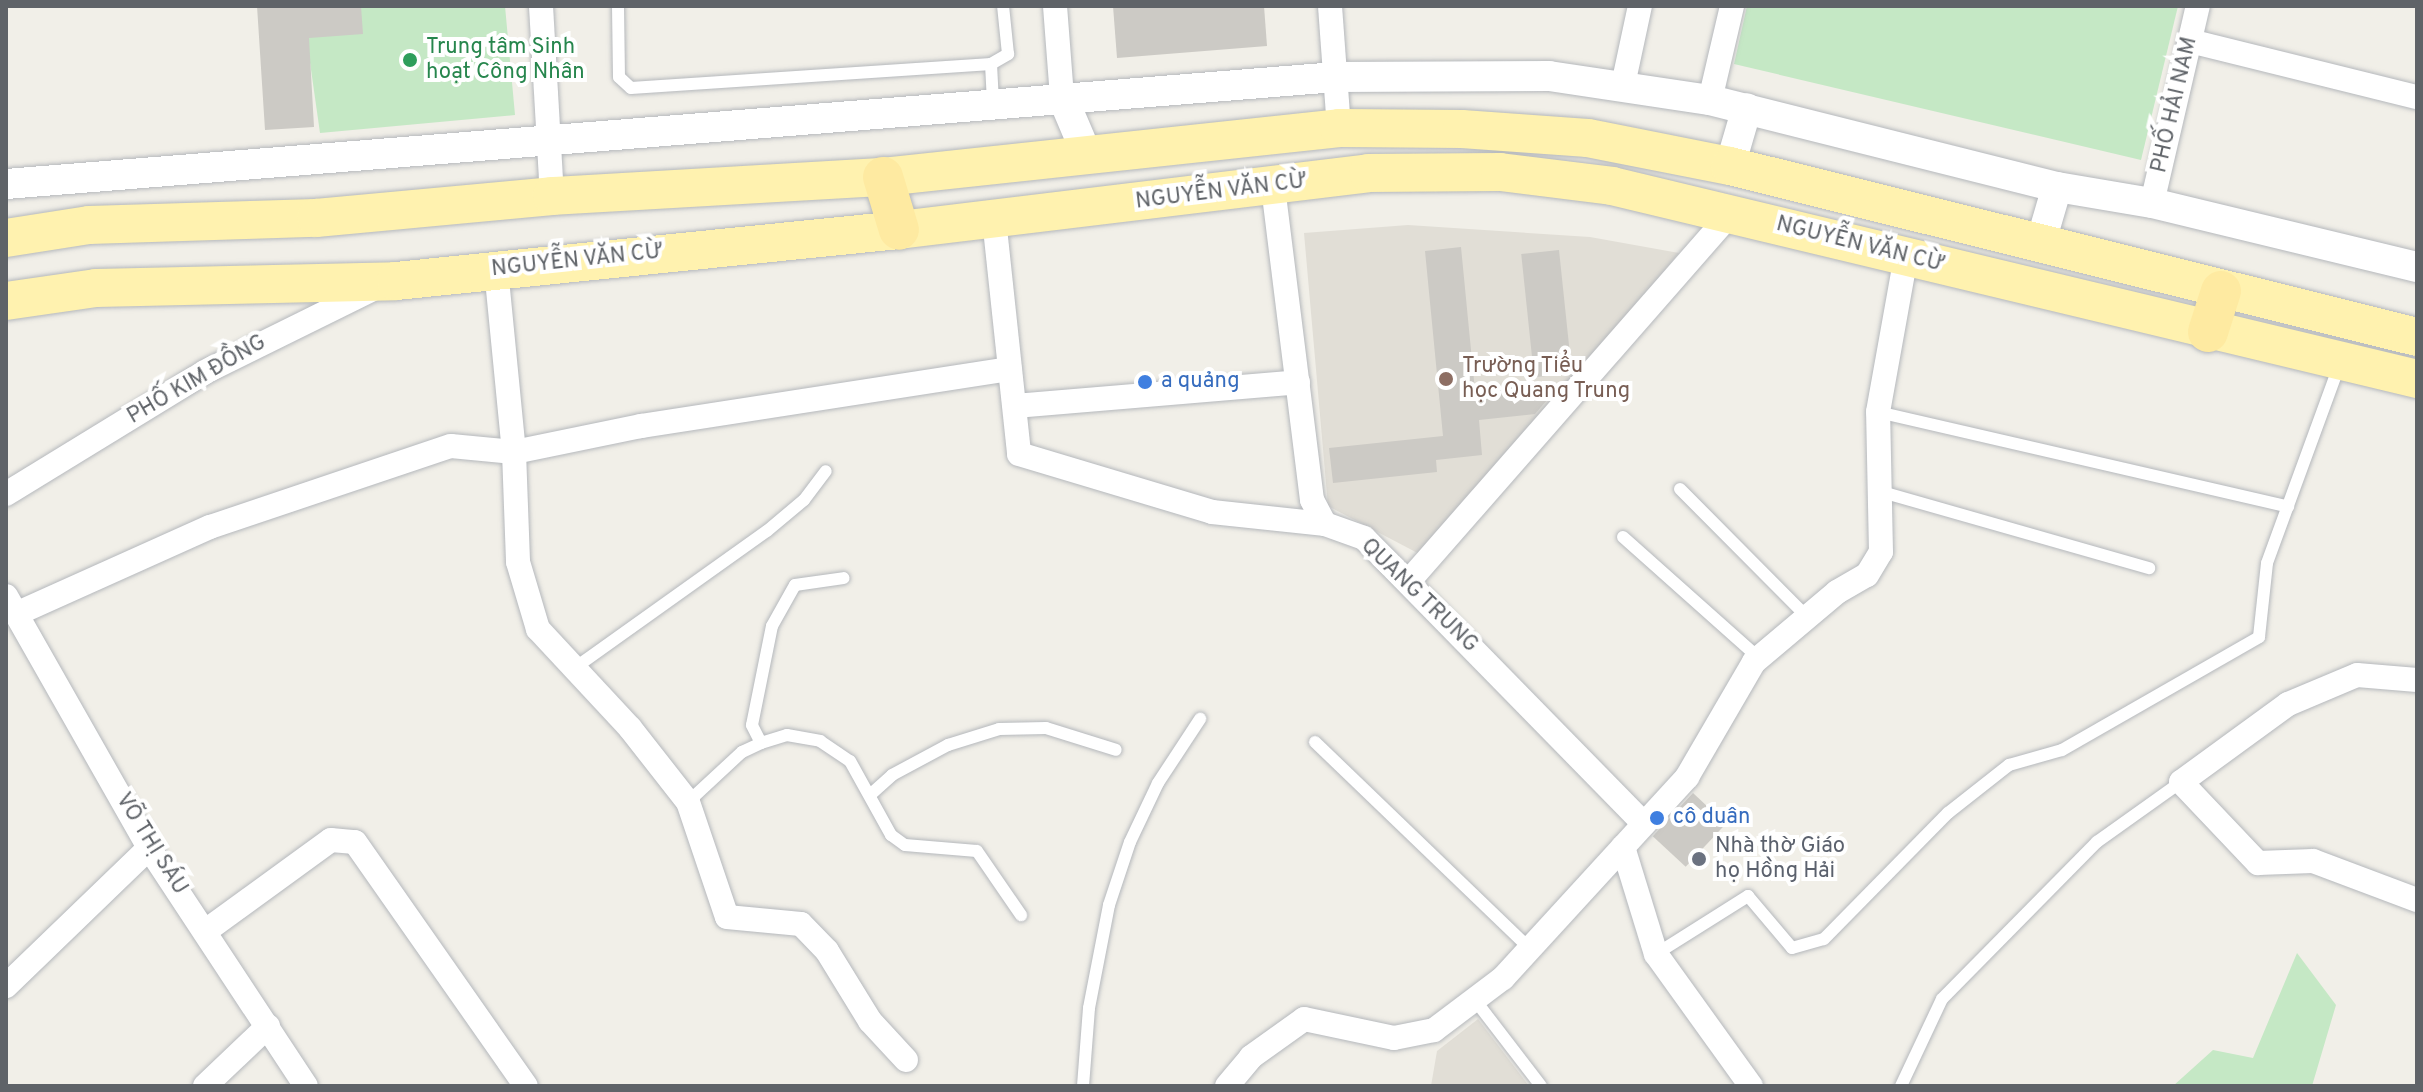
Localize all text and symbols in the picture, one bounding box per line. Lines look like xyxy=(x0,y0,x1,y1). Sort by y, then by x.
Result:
place label: Trung tâm Sinh hoạt Công Nhân xyxy=(426,34,585,86)
street label: PHỐ HẢI NAM xyxy=(2147,34,2203,176)
marker: Trung tâm Sinh hoạt Công Nhân xyxy=(401,51,419,69)
street label: NGUYỄN VĂN CỪ xyxy=(1134,168,1308,216)
street label: NGUYỄN VĂN CỪ xyxy=(1773,211,1947,279)
street label: NGUYỄN VĂN CỪ xyxy=(490,239,664,283)
street label: PHỐ KIM ĐỒNG xyxy=(123,330,271,430)
place label: Trường Tiểu học Quang Trung xyxy=(1462,353,1631,404)
place label: a quảng xyxy=(1161,369,1240,395)
marker: Trường Tiểu học Quang Trung xyxy=(1437,370,1455,388)
marker: a quảng xyxy=(1136,373,1154,391)
street label: QUANG TRUNG xyxy=(1355,533,1483,659)
street label: VÕ THỊ SÁU xyxy=(109,788,193,900)
place label: cô duân xyxy=(1673,805,1750,831)
marker: cô duân xyxy=(1648,809,1666,827)
place label: Nhà thờ Giáo họ Hồng Hải xyxy=(1715,833,1845,884)
marker: Nhà thờ Giáo họ Hồng Hải xyxy=(1690,850,1708,868)

